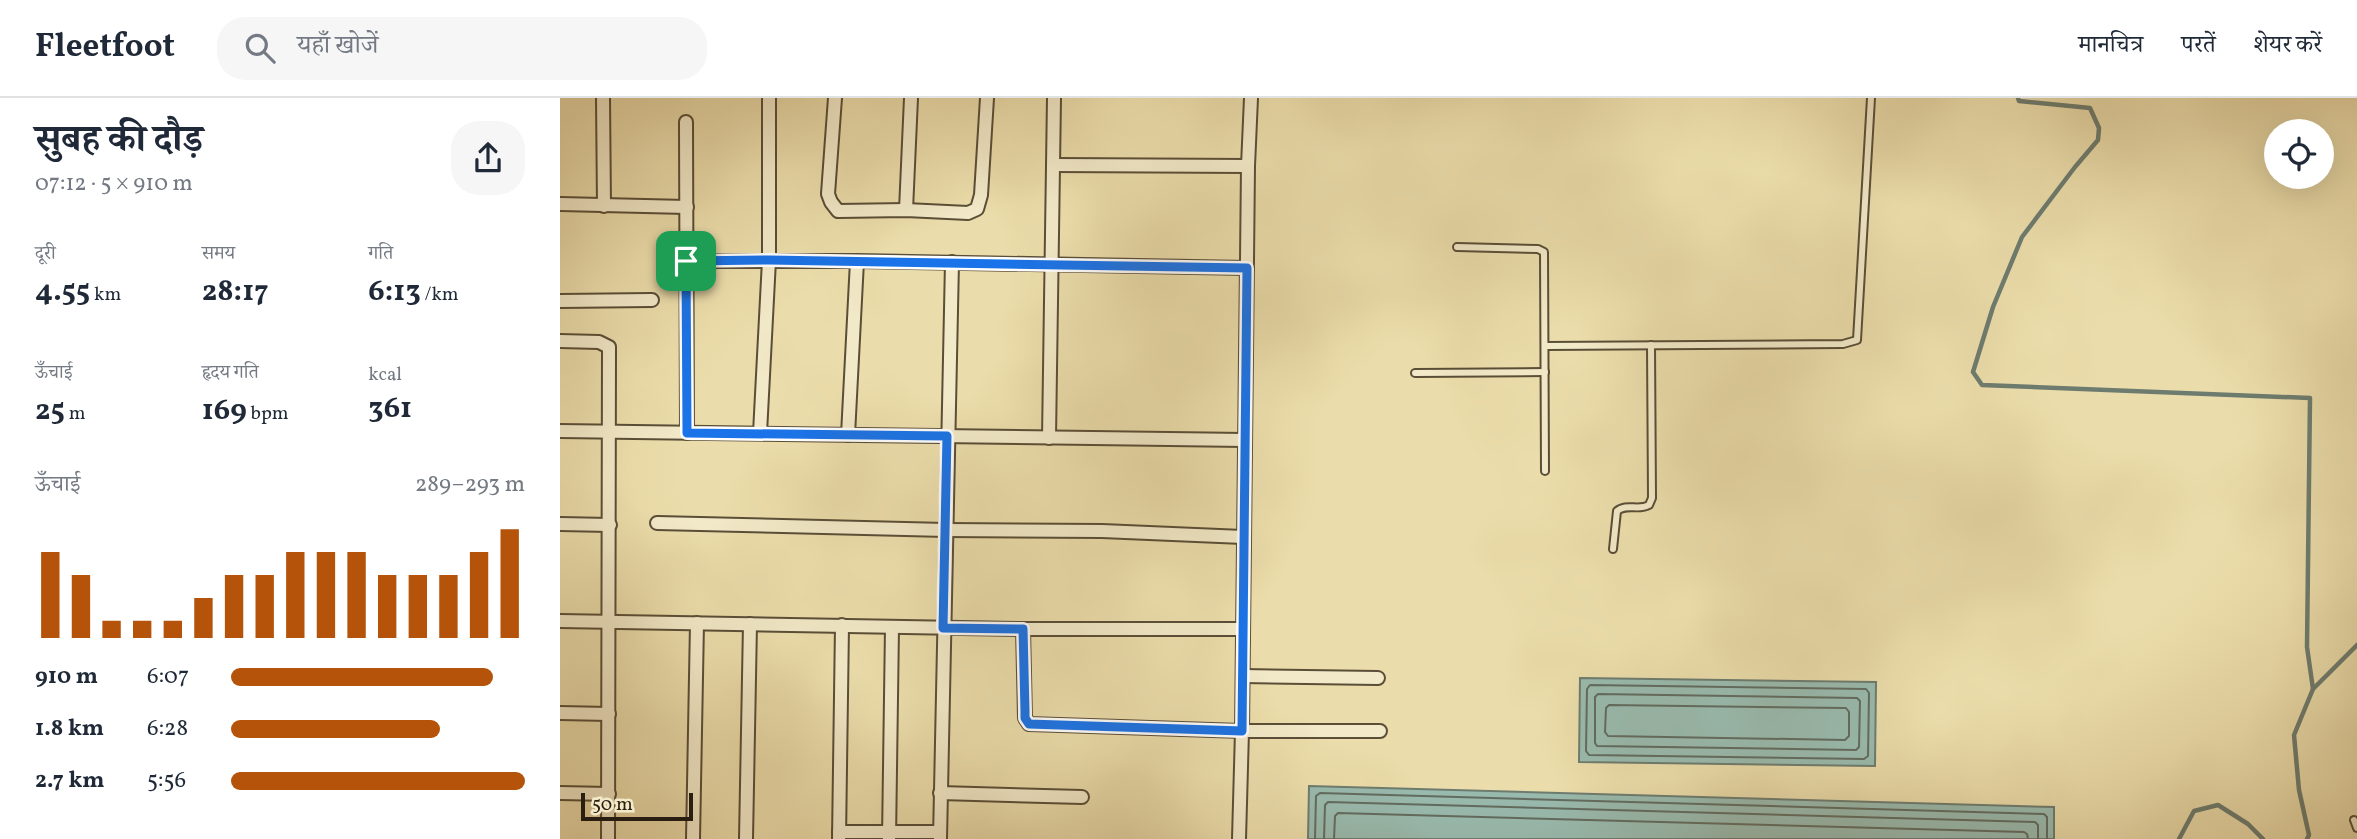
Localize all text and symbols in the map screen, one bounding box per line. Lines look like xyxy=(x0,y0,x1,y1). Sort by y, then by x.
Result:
search box xyxy=(217,17,707,80)
text: Fleetfoot xyxy=(35,25,175,71)
text: यहाँ खोजें xyxy=(297,28,378,64)
icon: search xyxy=(241,29,279,67)
text: मानचित्र xyxy=(2078,29,2143,63)
text: परतें xyxy=(2181,29,2216,63)
text: शेयर करें xyxy=(2254,29,2322,63)
text: सुबह की दौड़ xyxy=(35,115,203,168)
map controls xyxy=(2264,119,2334,189)
button: locate xyxy=(2264,119,2334,189)
button: share xyxy=(451,121,525,195)
text: 07:12 · 5 × 910 m xyxy=(35,168,193,200)
pin xyxy=(656,231,716,291)
text: दूरी xyxy=(35,241,56,267)
text: समय xyxy=(202,241,235,267)
text: गति xyxy=(368,241,393,267)
icon: arrive xyxy=(667,242,705,280)
text: 4.55 xyxy=(35,271,90,313)
text: 28:17 xyxy=(202,271,269,313)
text: 6:13 xyxy=(368,271,421,313)
text: km xyxy=(90,282,121,308)
text: /km xyxy=(421,282,459,308)
text: ऊँचाई xyxy=(35,360,72,386)
text: हृदय गति xyxy=(202,360,259,386)
text: kcal xyxy=(368,362,402,388)
text: 361 xyxy=(368,388,412,430)
text: 25 xyxy=(35,390,65,432)
text: 169 xyxy=(202,390,247,432)
text: m xyxy=(65,401,86,427)
text: bpm xyxy=(247,401,289,427)
text: ऊँचाई xyxy=(35,469,80,501)
text: 289–293 m xyxy=(415,469,525,501)
text: 910 m xyxy=(35,661,98,693)
text: 6:07 xyxy=(147,661,189,693)
text: 1.8 km xyxy=(35,713,104,745)
text: 6:28 xyxy=(147,713,188,745)
text: 2.7 km xyxy=(35,765,105,797)
text: 5:56 xyxy=(147,765,186,797)
scale bar xyxy=(581,790,693,822)
text: 50 m xyxy=(592,792,633,818)

